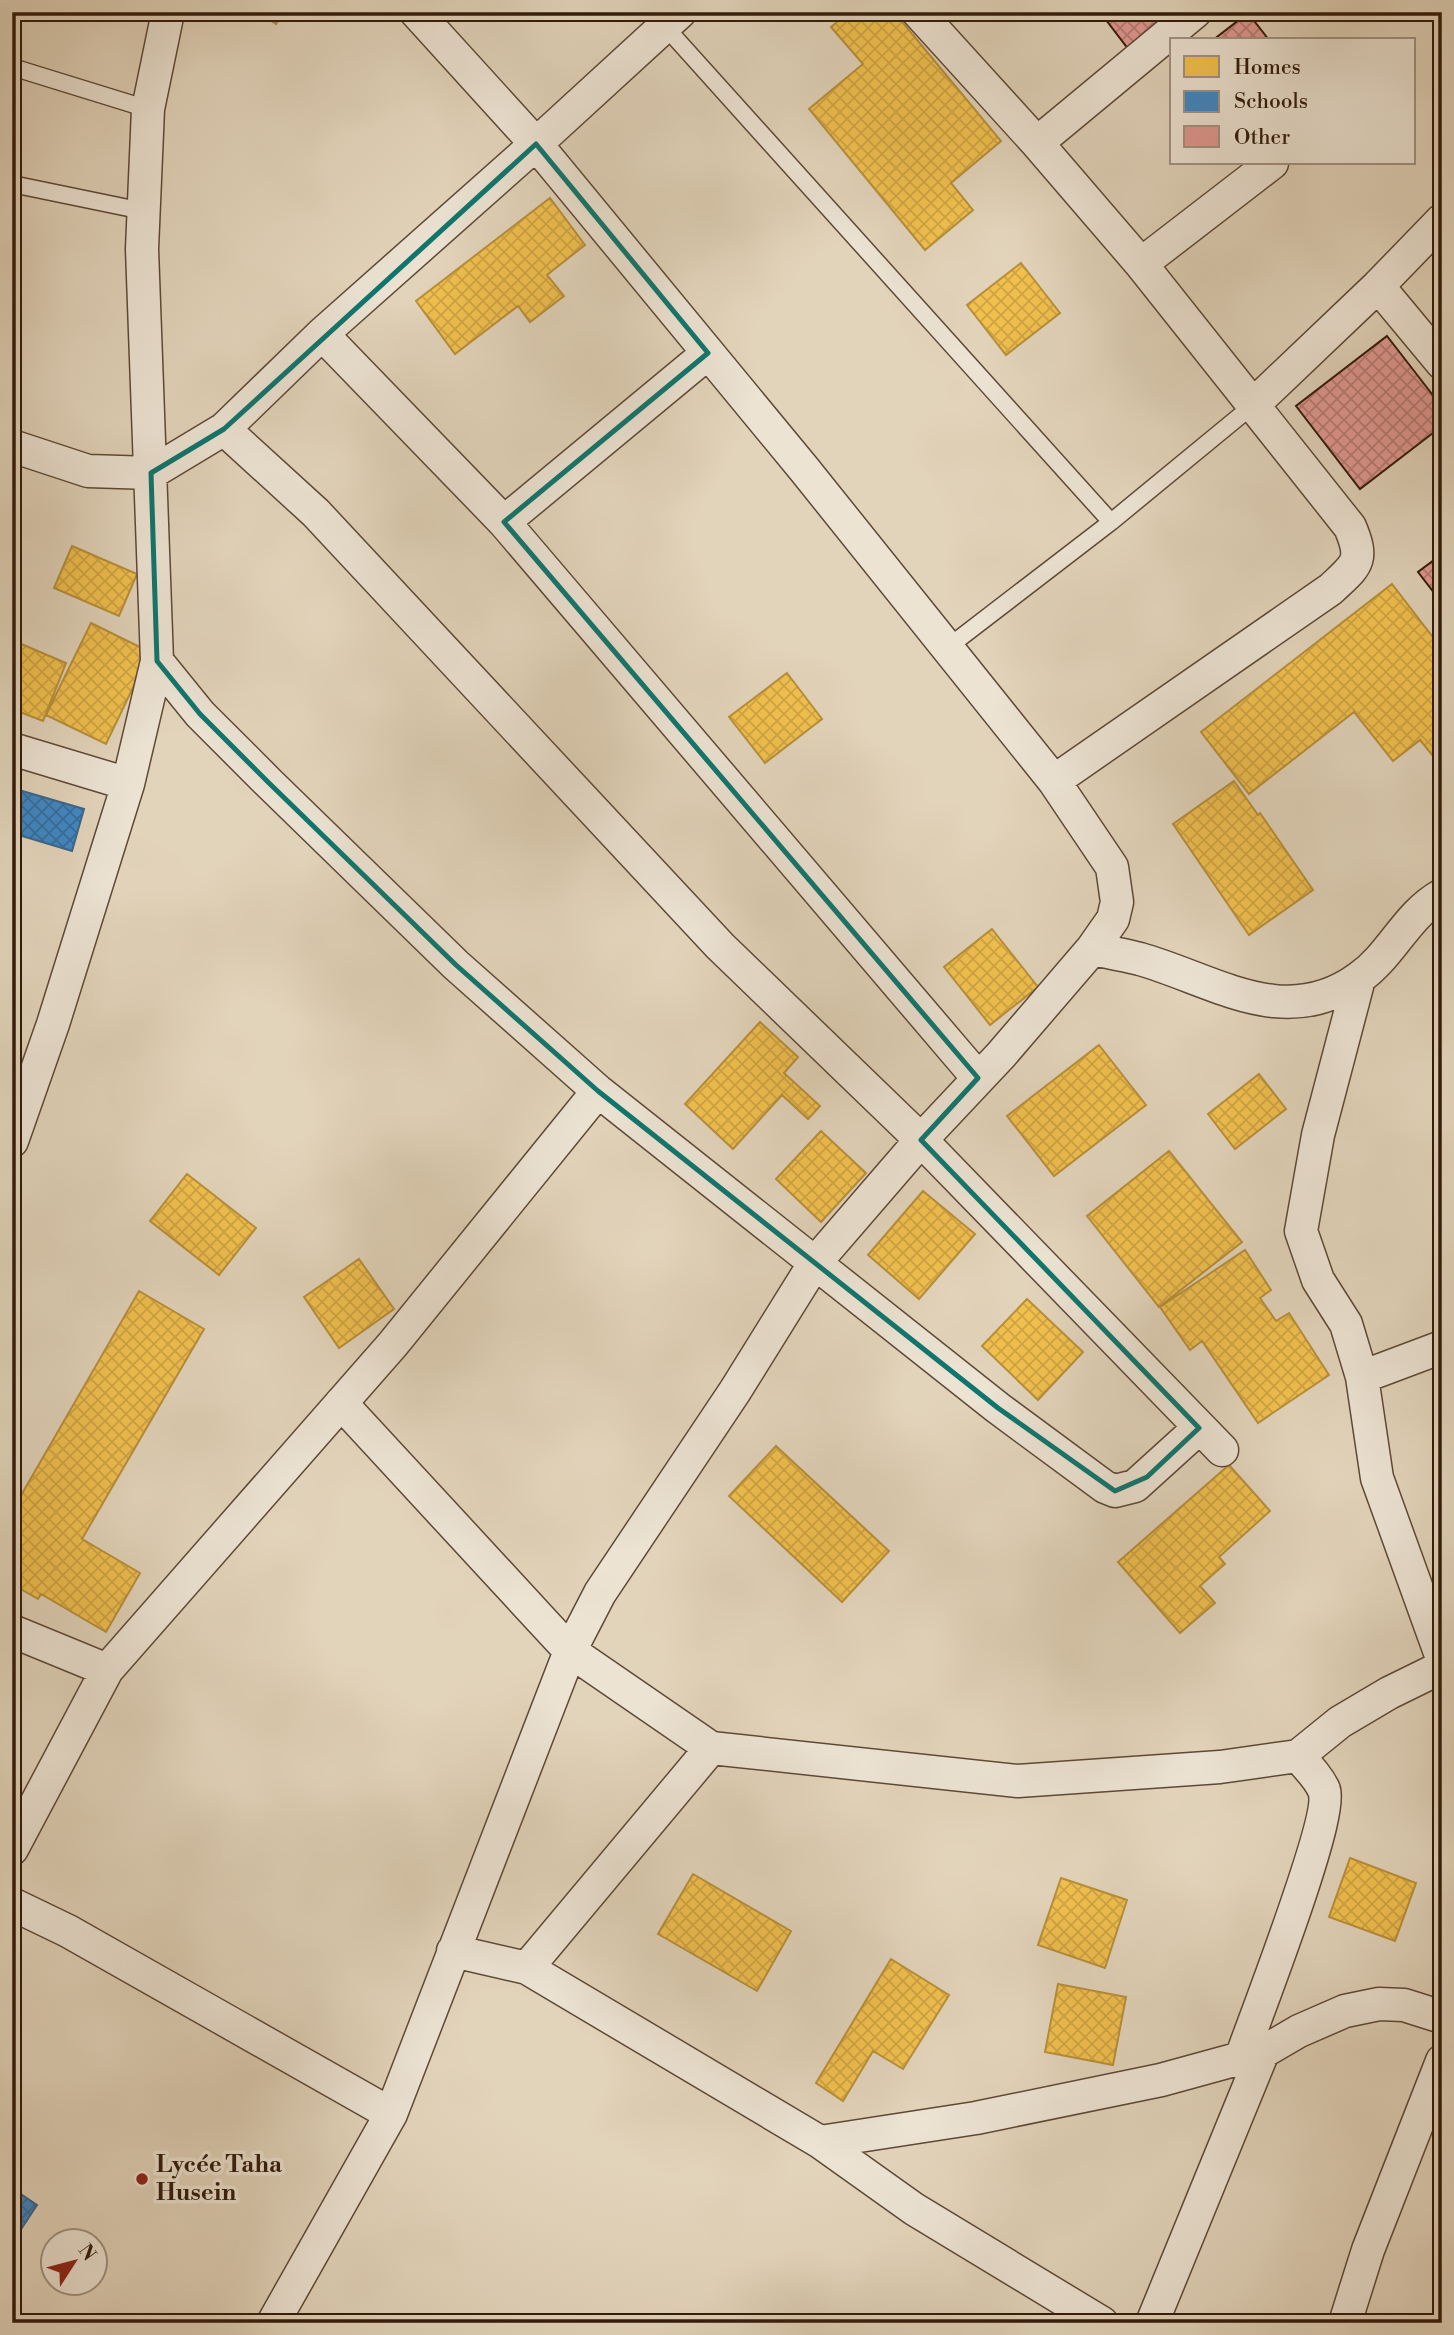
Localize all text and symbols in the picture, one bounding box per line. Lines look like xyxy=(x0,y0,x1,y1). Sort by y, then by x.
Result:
legend xyxy=(1170,38,1416,164)
text: Homes xyxy=(1234,55,1301,81)
text: Schools xyxy=(1234,89,1308,115)
text: Other xyxy=(1234,125,1290,151)
place label: Lycée Taha Husein xyxy=(156,2150,283,2208)
marker: Lycée Taha Husein xyxy=(134,2171,150,2187)
north arrow xyxy=(38,2226,108,2296)
text: N xyxy=(73,2239,101,2266)

